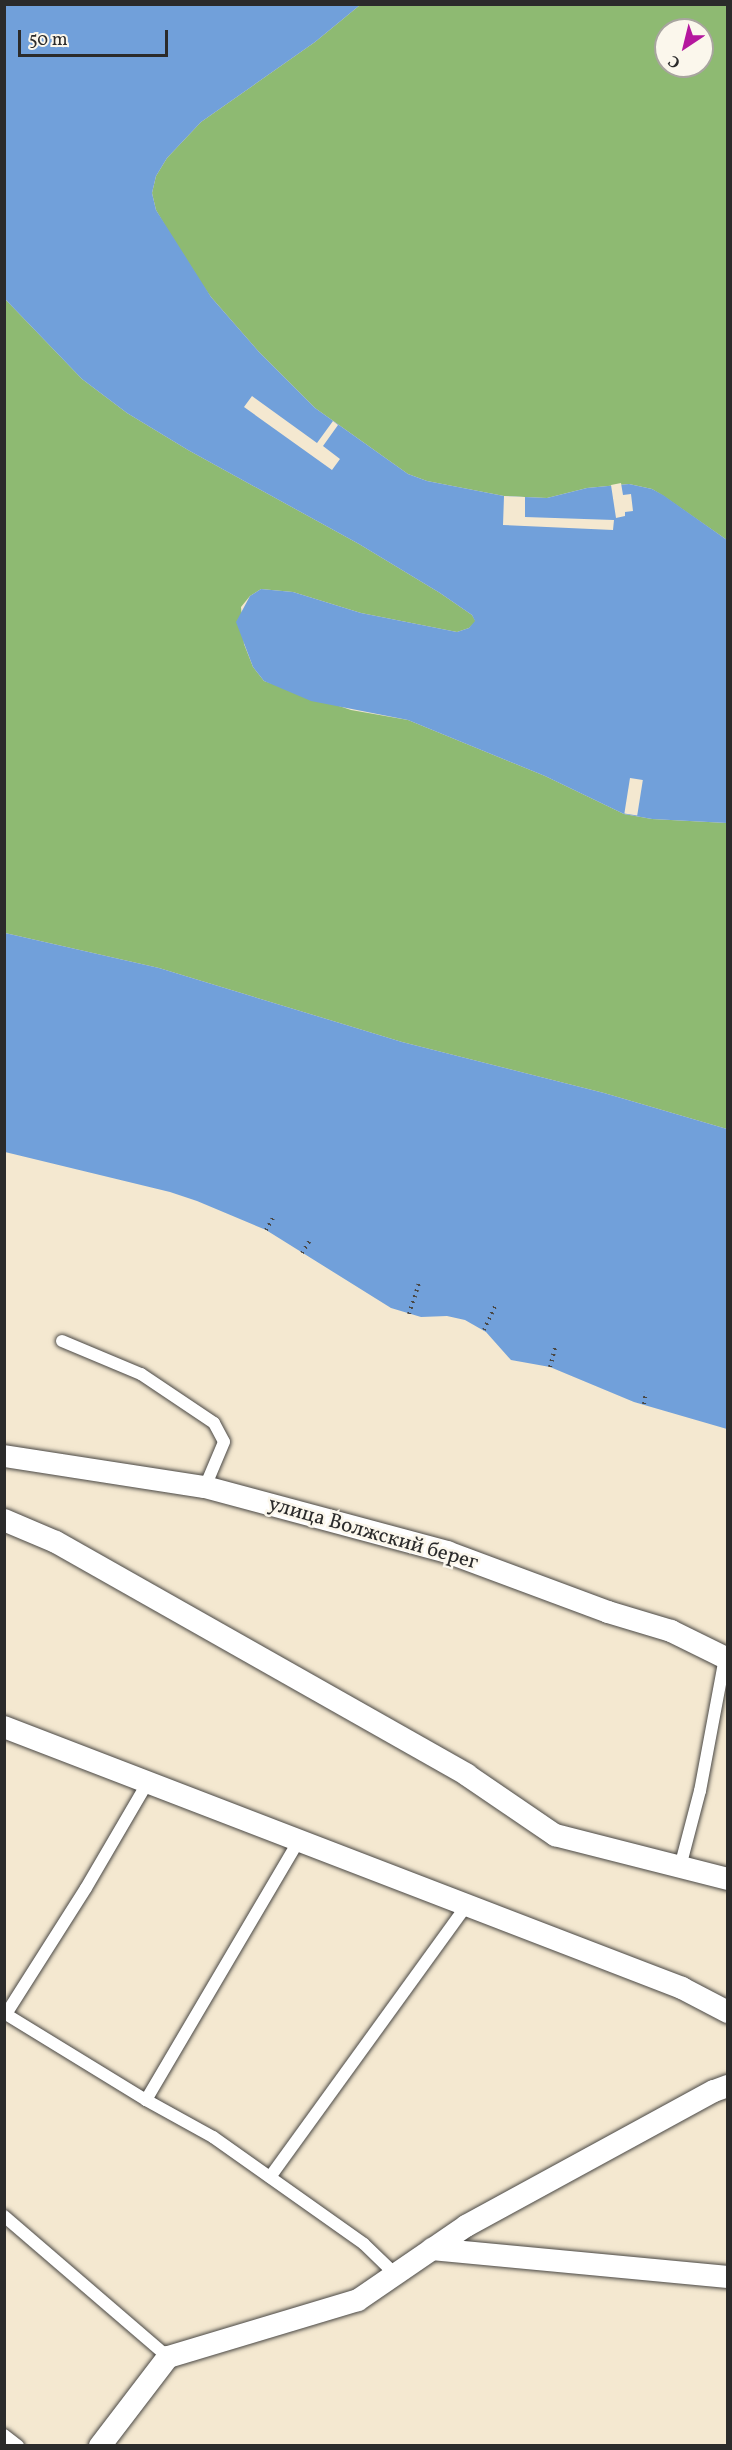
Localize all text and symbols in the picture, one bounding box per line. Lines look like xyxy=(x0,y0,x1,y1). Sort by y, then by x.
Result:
scale bar xyxy=(21,18,171,56)
north arrow xyxy=(654,18,714,78)
text: 50 m xyxy=(29,28,68,53)
text: С xyxy=(664,49,685,73)
street label: улица Волжский берег xyxy=(265,1492,481,1576)

